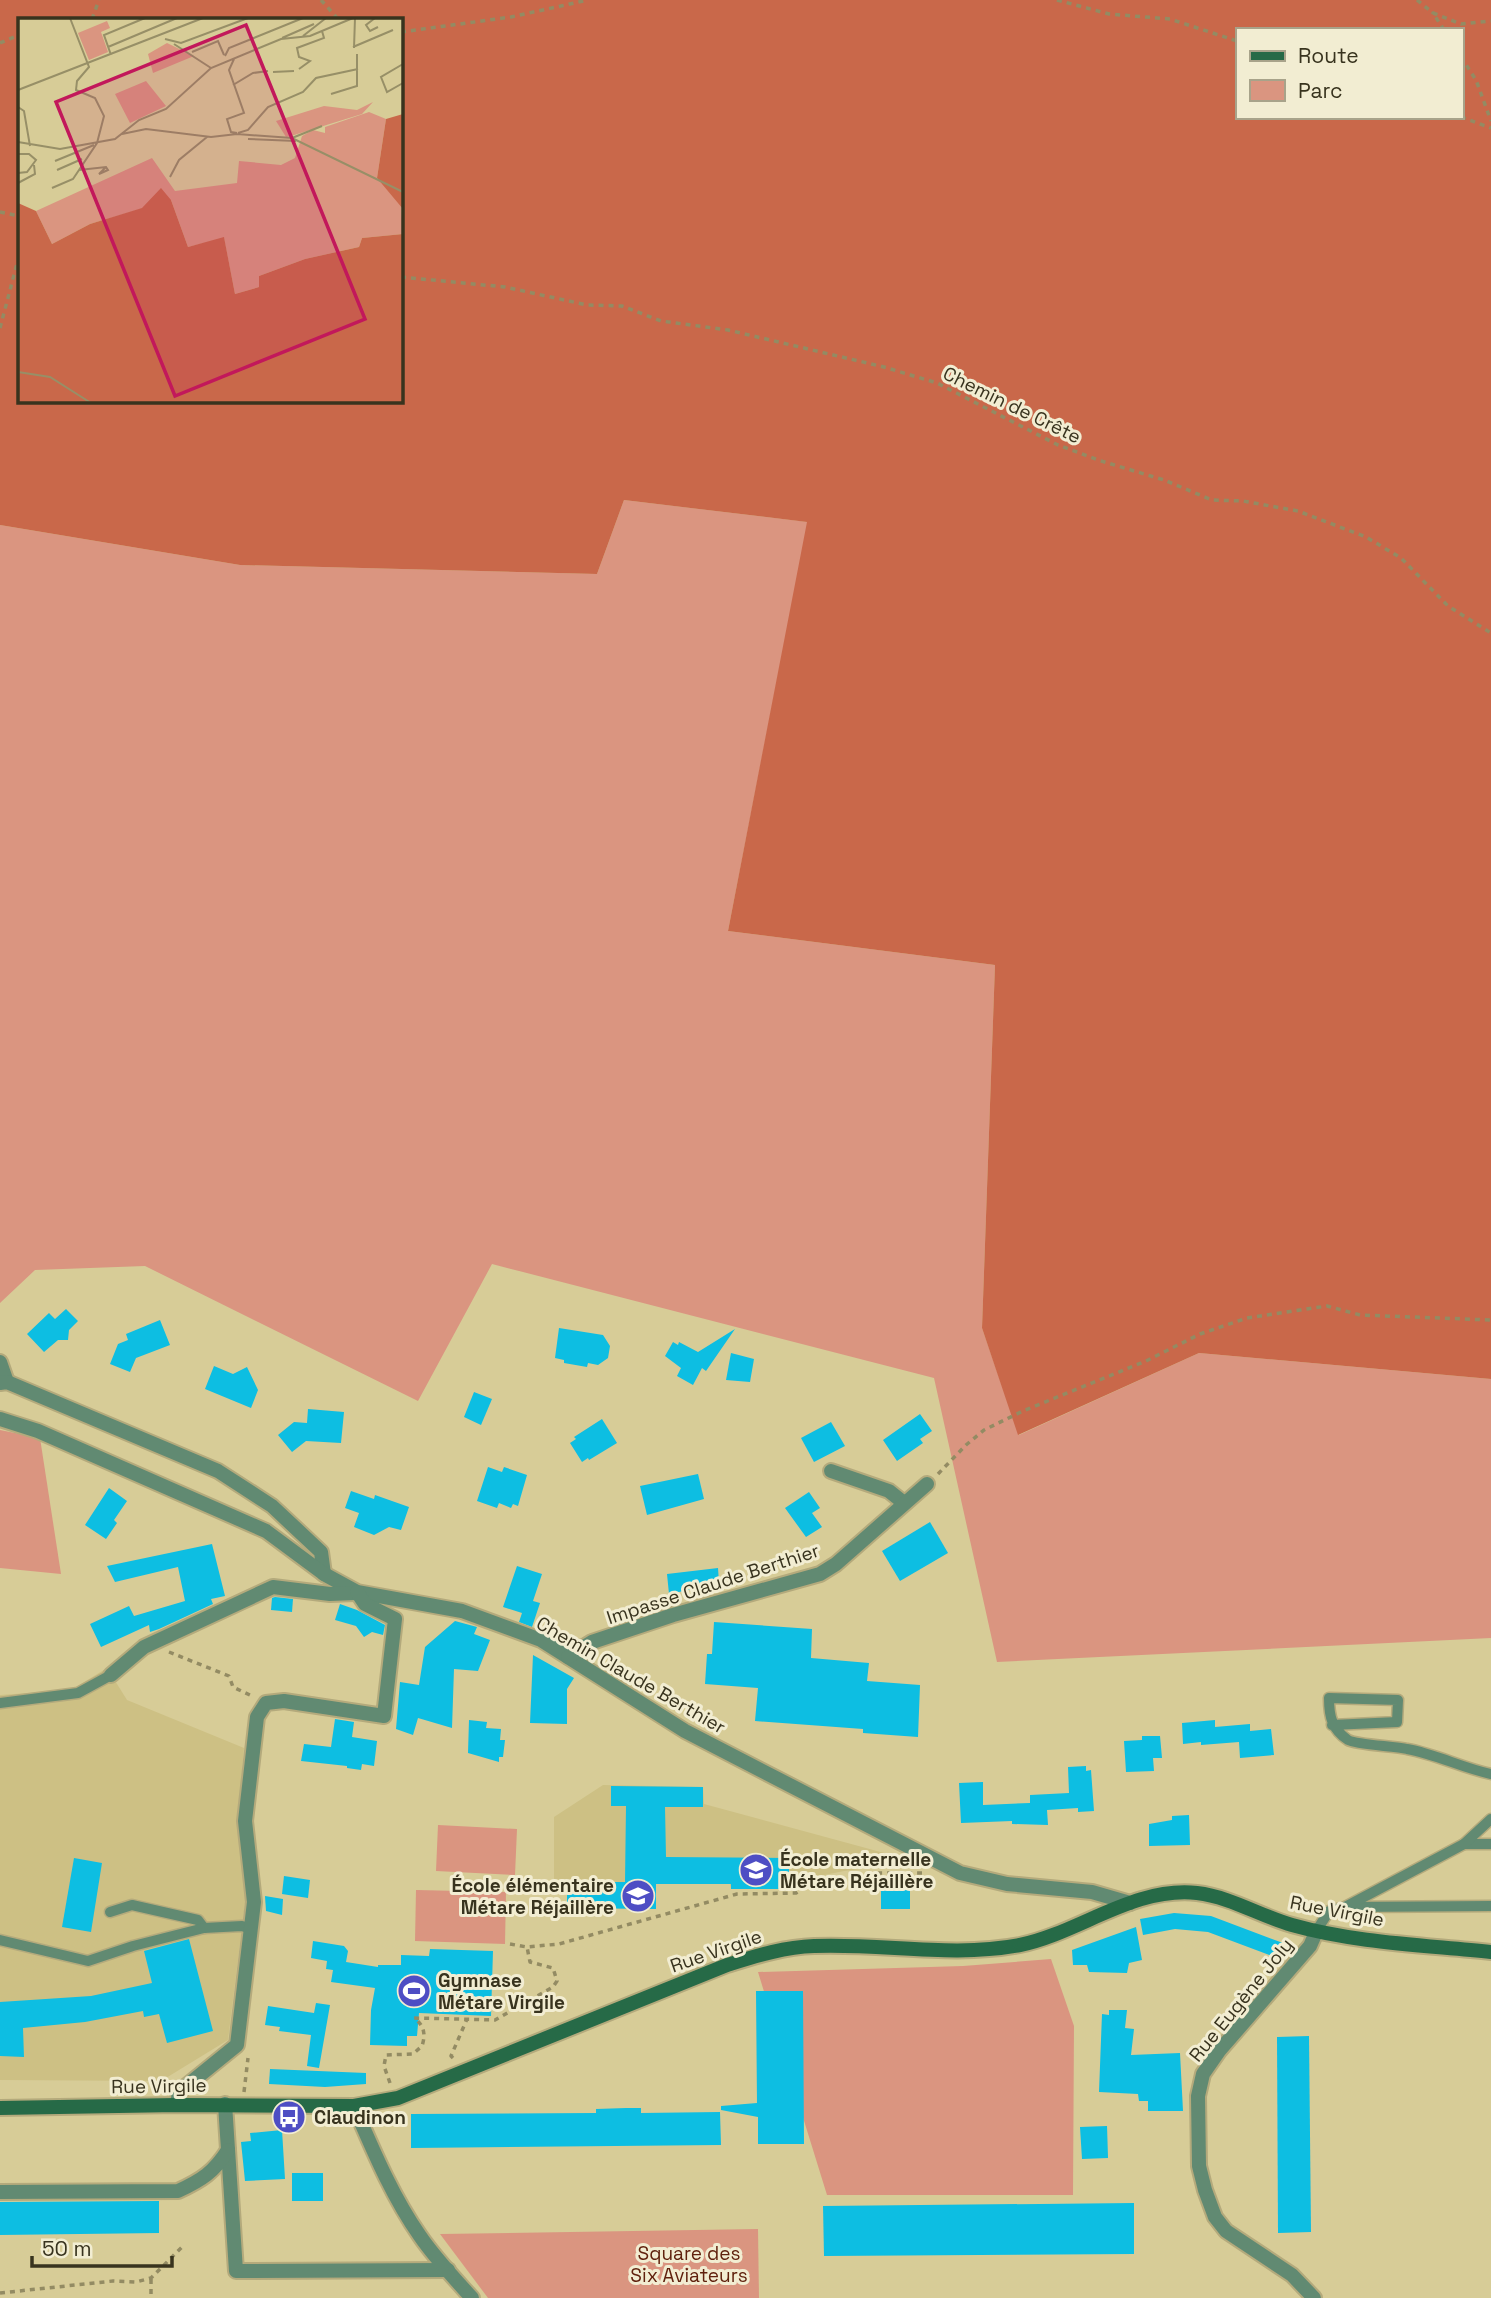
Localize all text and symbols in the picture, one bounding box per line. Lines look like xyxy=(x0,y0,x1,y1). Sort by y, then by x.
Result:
inset map xyxy=(18,18,402,402)
legend xyxy=(1236,28,1463,119)
text: Route xyxy=(1298,42,1359,69)
text: Parc xyxy=(1298,77,1343,104)
street label: Chemin de Crête xyxy=(939,361,1085,449)
street label: Impasse Claude Berthier xyxy=(603,1538,823,1630)
street label: Chemin Claude Berthier xyxy=(532,1611,730,1739)
place label: École maternelle Métare Réjaillère xyxy=(780,1847,933,1894)
school or university icon: École maternelle Métare Réjaillère xyxy=(737,1851,775,1889)
place label: École élémentaire Métare Réjaillère xyxy=(451,1873,614,1920)
school or university icon: École élémentaire Métare Réjaillère xyxy=(619,1877,657,1915)
street label: Rue Virgile xyxy=(1288,1890,1386,1932)
street label: Rue Virgile xyxy=(667,1924,765,1978)
street label: Rue Eugène Joly xyxy=(1183,1933,1299,2067)
place label: Gymnase Métare Virgile xyxy=(438,1968,565,2015)
sports icon: Gymnase Métare Virgile xyxy=(395,1972,433,2010)
street label: Rue Virgile xyxy=(111,2073,207,2099)
bus stop icon: Claudinon xyxy=(270,2098,308,2136)
place label: Claudinon xyxy=(314,2105,406,2130)
scale bar xyxy=(32,2224,172,2268)
text: 50 m xyxy=(42,2235,92,2262)
park label: Square des Six Aviateurs xyxy=(630,2241,748,2288)

